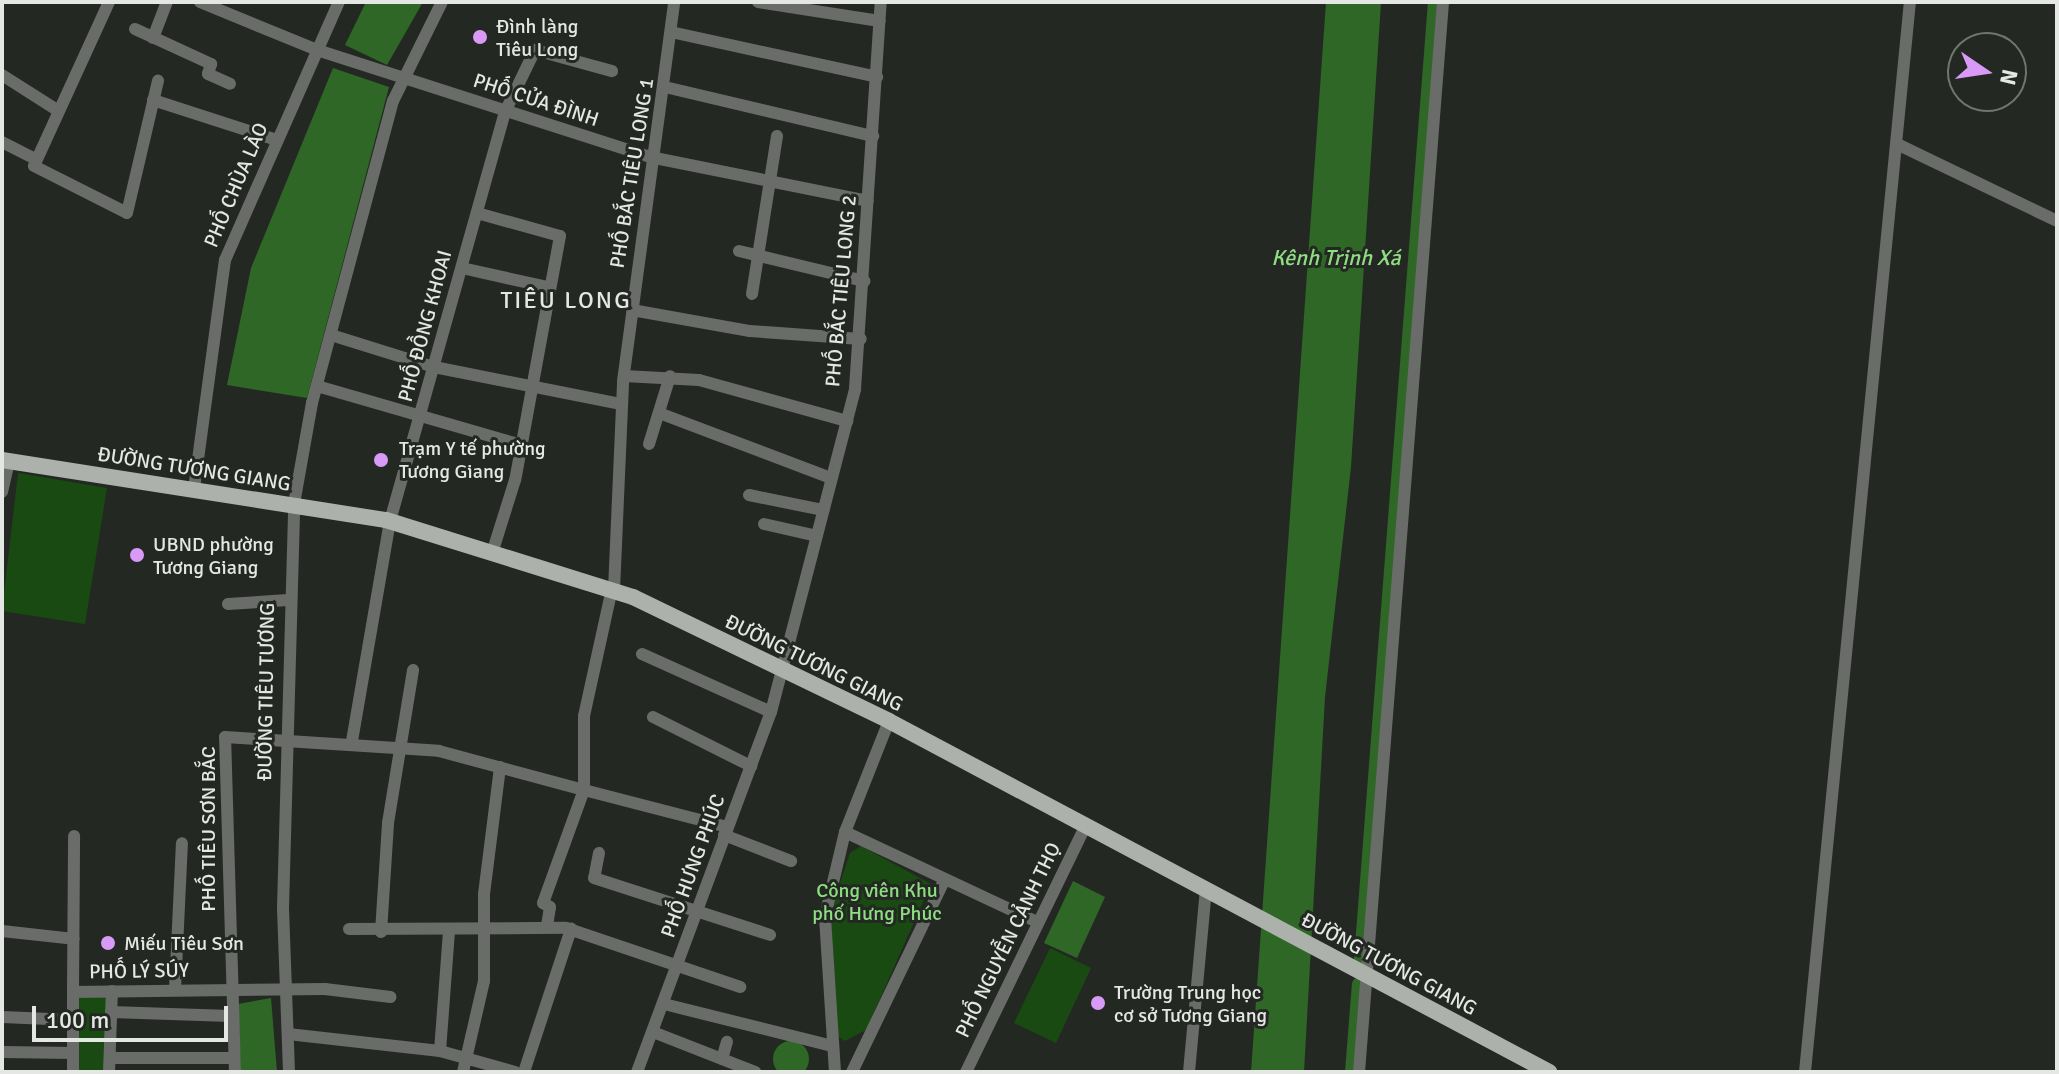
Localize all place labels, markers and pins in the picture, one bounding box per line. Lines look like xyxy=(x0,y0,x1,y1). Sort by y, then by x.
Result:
place label: Đình làng Tiêu Long xyxy=(496,14,578,61)
marker: Đình làng Tiêu Long xyxy=(471,28,489,46)
place label: Trạm Y tế phường Tương Giang xyxy=(399,436,546,483)
marker: Trạm Y tế phường Tương Giang xyxy=(370,449,392,471)
place label: UBND phường Tương Giang xyxy=(153,532,274,579)
marker: UBND phường Tương Giang xyxy=(128,546,146,564)
place label: Miếu Tiêu Sơn xyxy=(124,931,244,955)
marker: Miếu Tiêu Sơn xyxy=(99,934,117,952)
place label: Trường Trung học cơ sở Tương Giang xyxy=(1114,980,1267,1027)
marker: Trường Trung học cơ sở Tương Giang xyxy=(1089,994,1107,1012)

